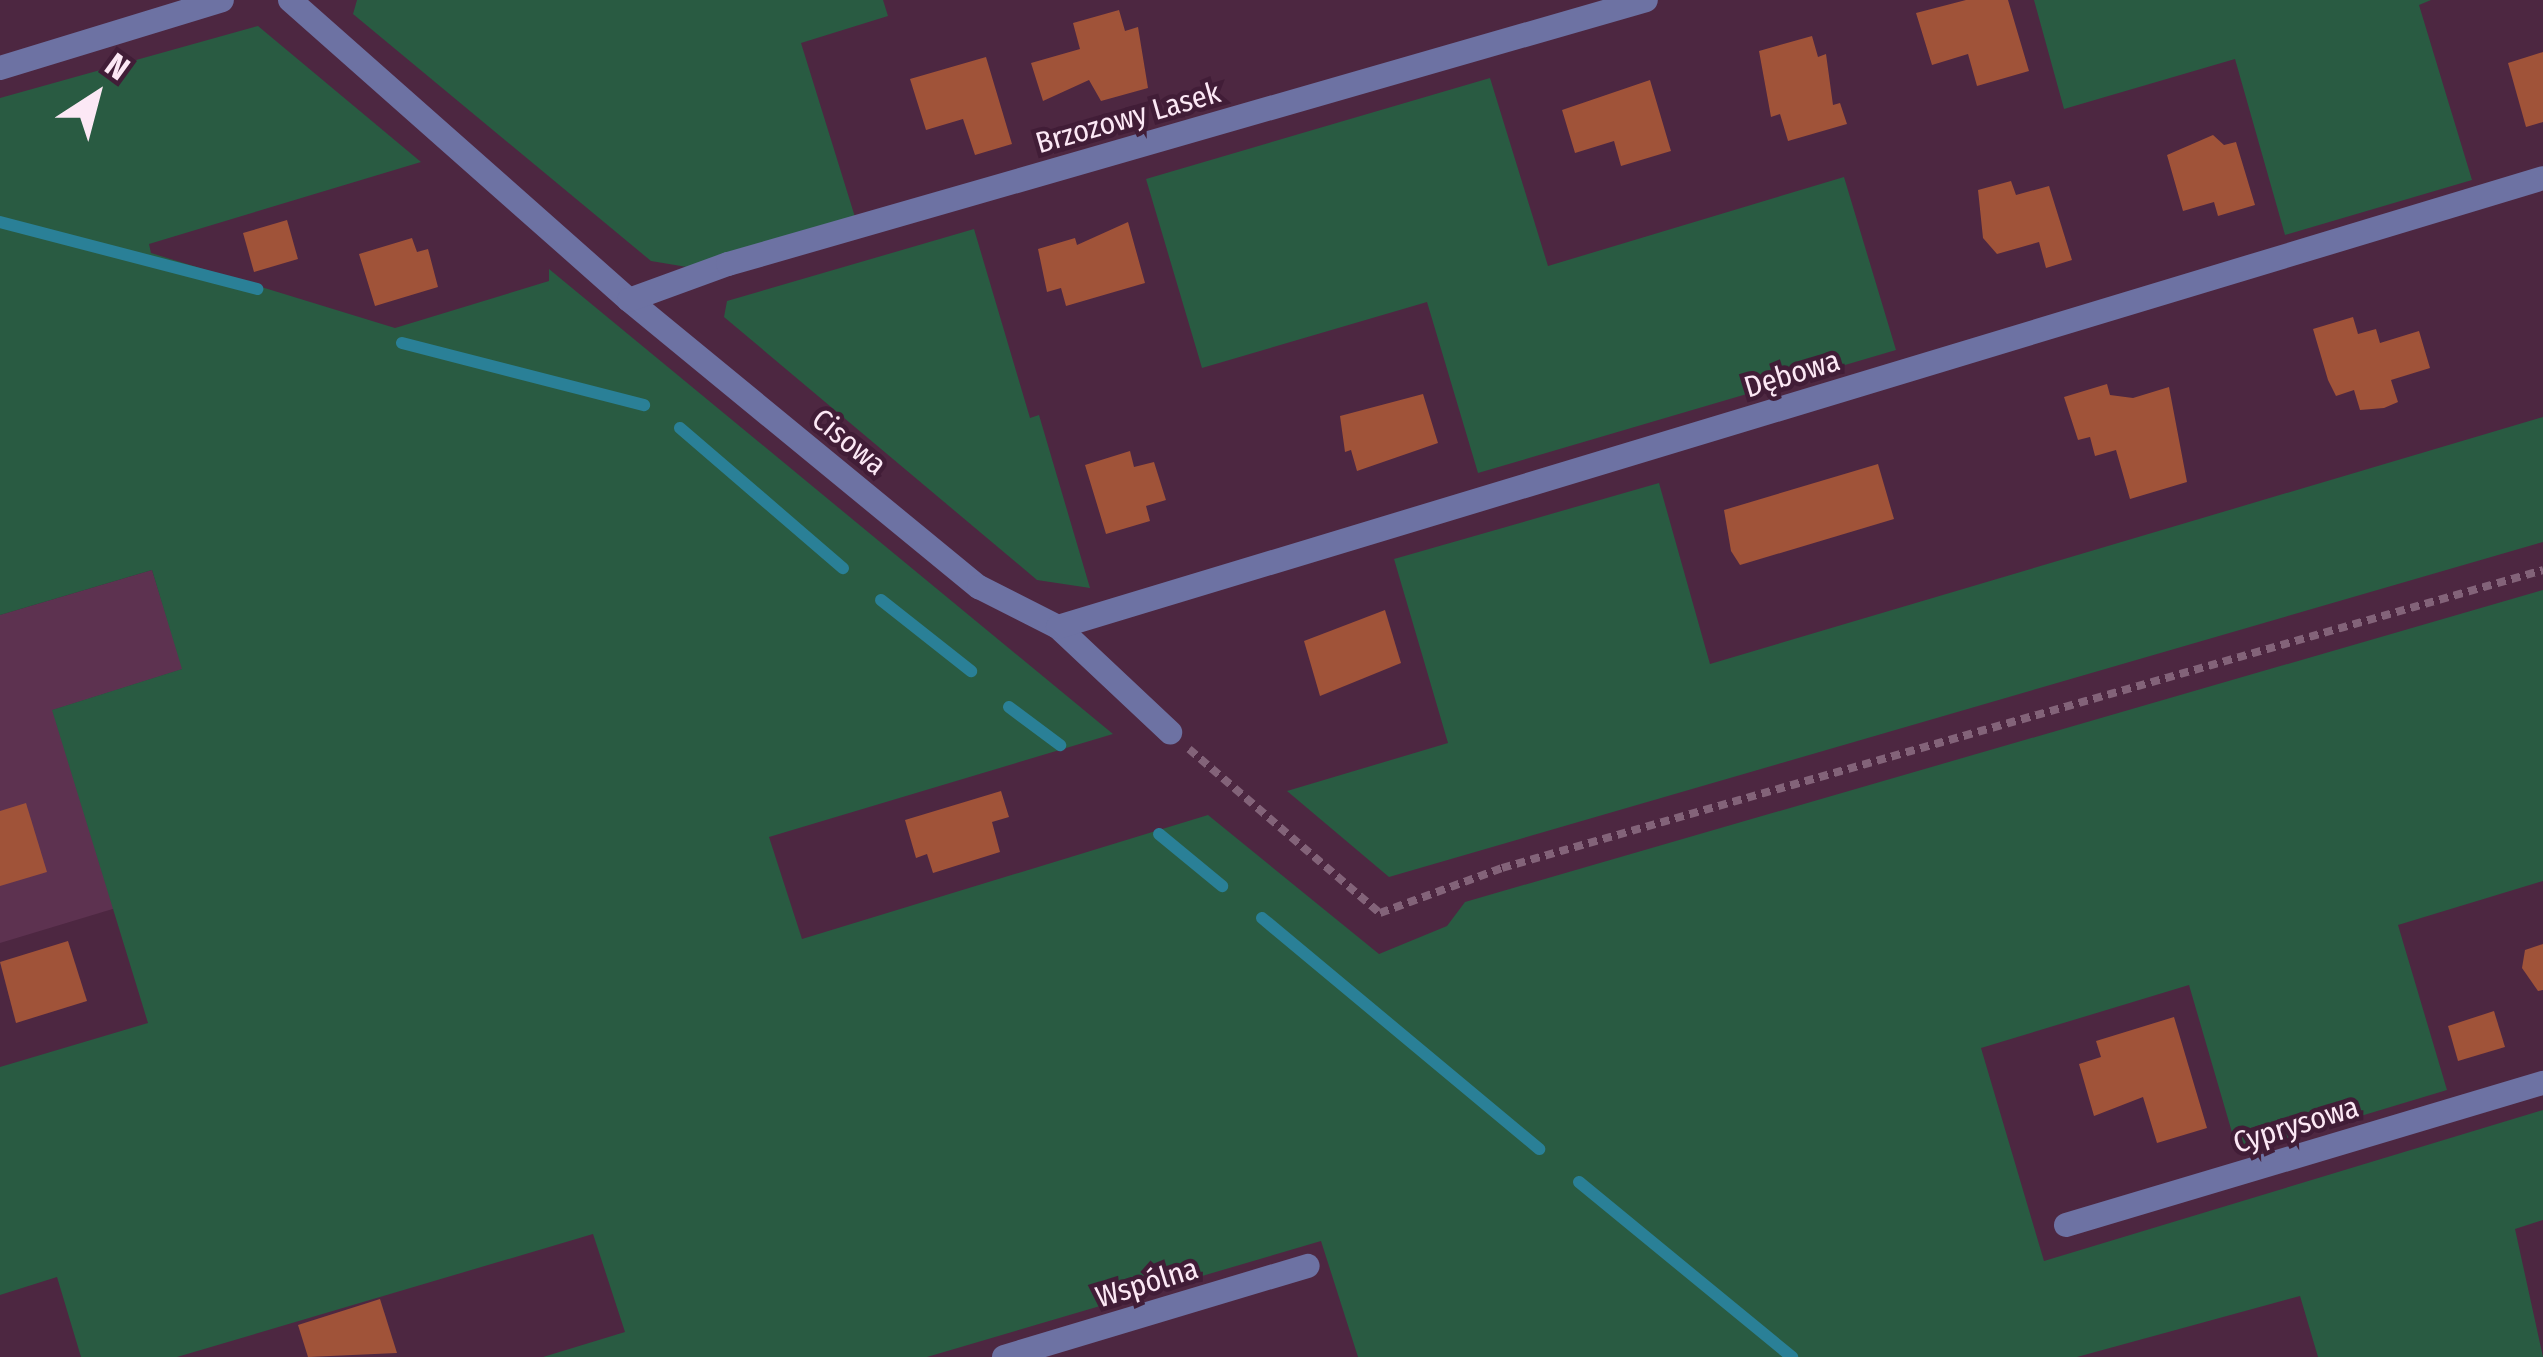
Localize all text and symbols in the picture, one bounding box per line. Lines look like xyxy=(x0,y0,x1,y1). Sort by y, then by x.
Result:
north arrow xyxy=(36,36,156,156)
text: N xyxy=(97,45,137,89)
street label: Brzozowy Lasek xyxy=(1031,74,1225,162)
street label: Dębowa xyxy=(1740,342,1844,406)
street label: Cisowa xyxy=(805,401,893,483)
street label: Cyprysowa xyxy=(2229,1089,2363,1161)
street label: Wspólna xyxy=(1091,1250,1203,1316)

